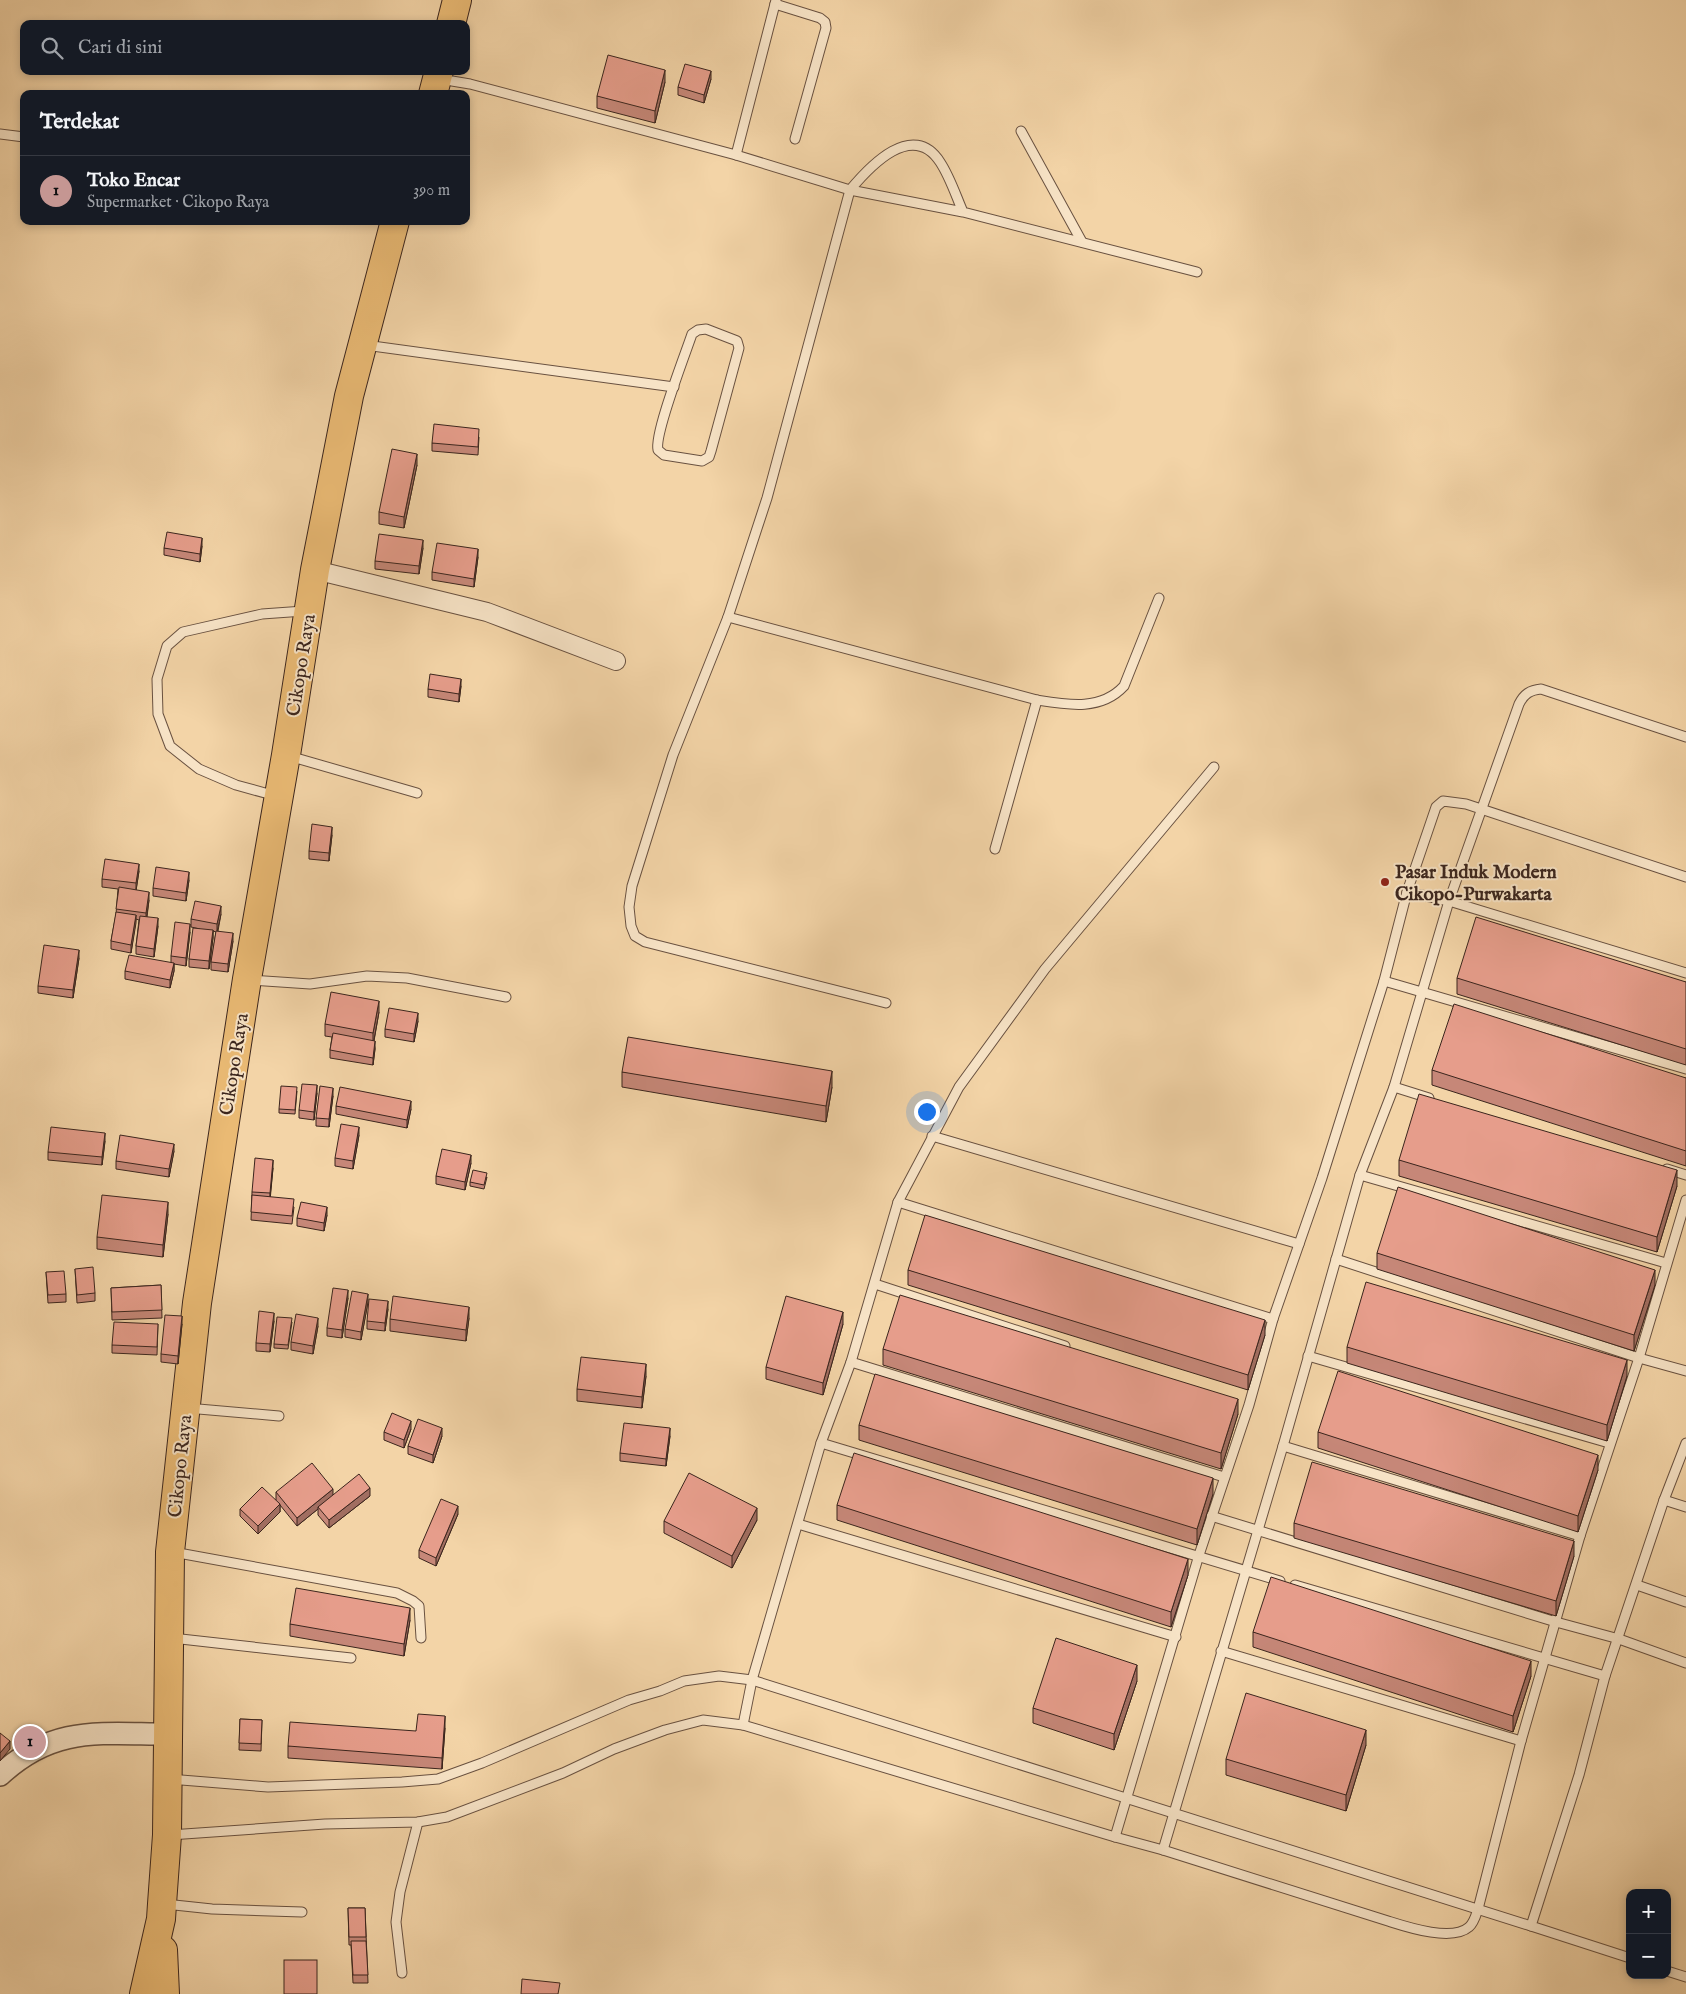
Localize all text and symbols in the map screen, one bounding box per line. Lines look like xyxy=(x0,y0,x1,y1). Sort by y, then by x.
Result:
search box xyxy=(20,20,470,75)
icon: search xyxy=(38,34,66,62)
text: Cari di sini xyxy=(78,36,162,60)
text: Terdekat xyxy=(40,109,119,136)
text: Toko Encar xyxy=(87,169,180,193)
text: 1 xyxy=(53,181,59,201)
text: 390 m xyxy=(413,181,450,201)
text: Supermarket · Cikopo Raya xyxy=(87,193,269,213)
street label: Cikopo Raya xyxy=(282,612,322,718)
place label: Pasar Induk Modern Cikopo-Purwakarta xyxy=(1395,861,1557,907)
marker: Pasar Induk Modern Cikopo-Purwakarta xyxy=(1379,876,1391,888)
street label: Cikopo Raya xyxy=(215,1011,255,1117)
your location xyxy=(914,1099,940,1125)
street label: Cikopo Raya xyxy=(164,1413,198,1519)
pin: 1 xyxy=(14,1723,46,1761)
map controls xyxy=(1626,1889,1671,1979)
button: + xyxy=(1626,1889,1671,1934)
button: − xyxy=(1626,1934,1671,1979)

